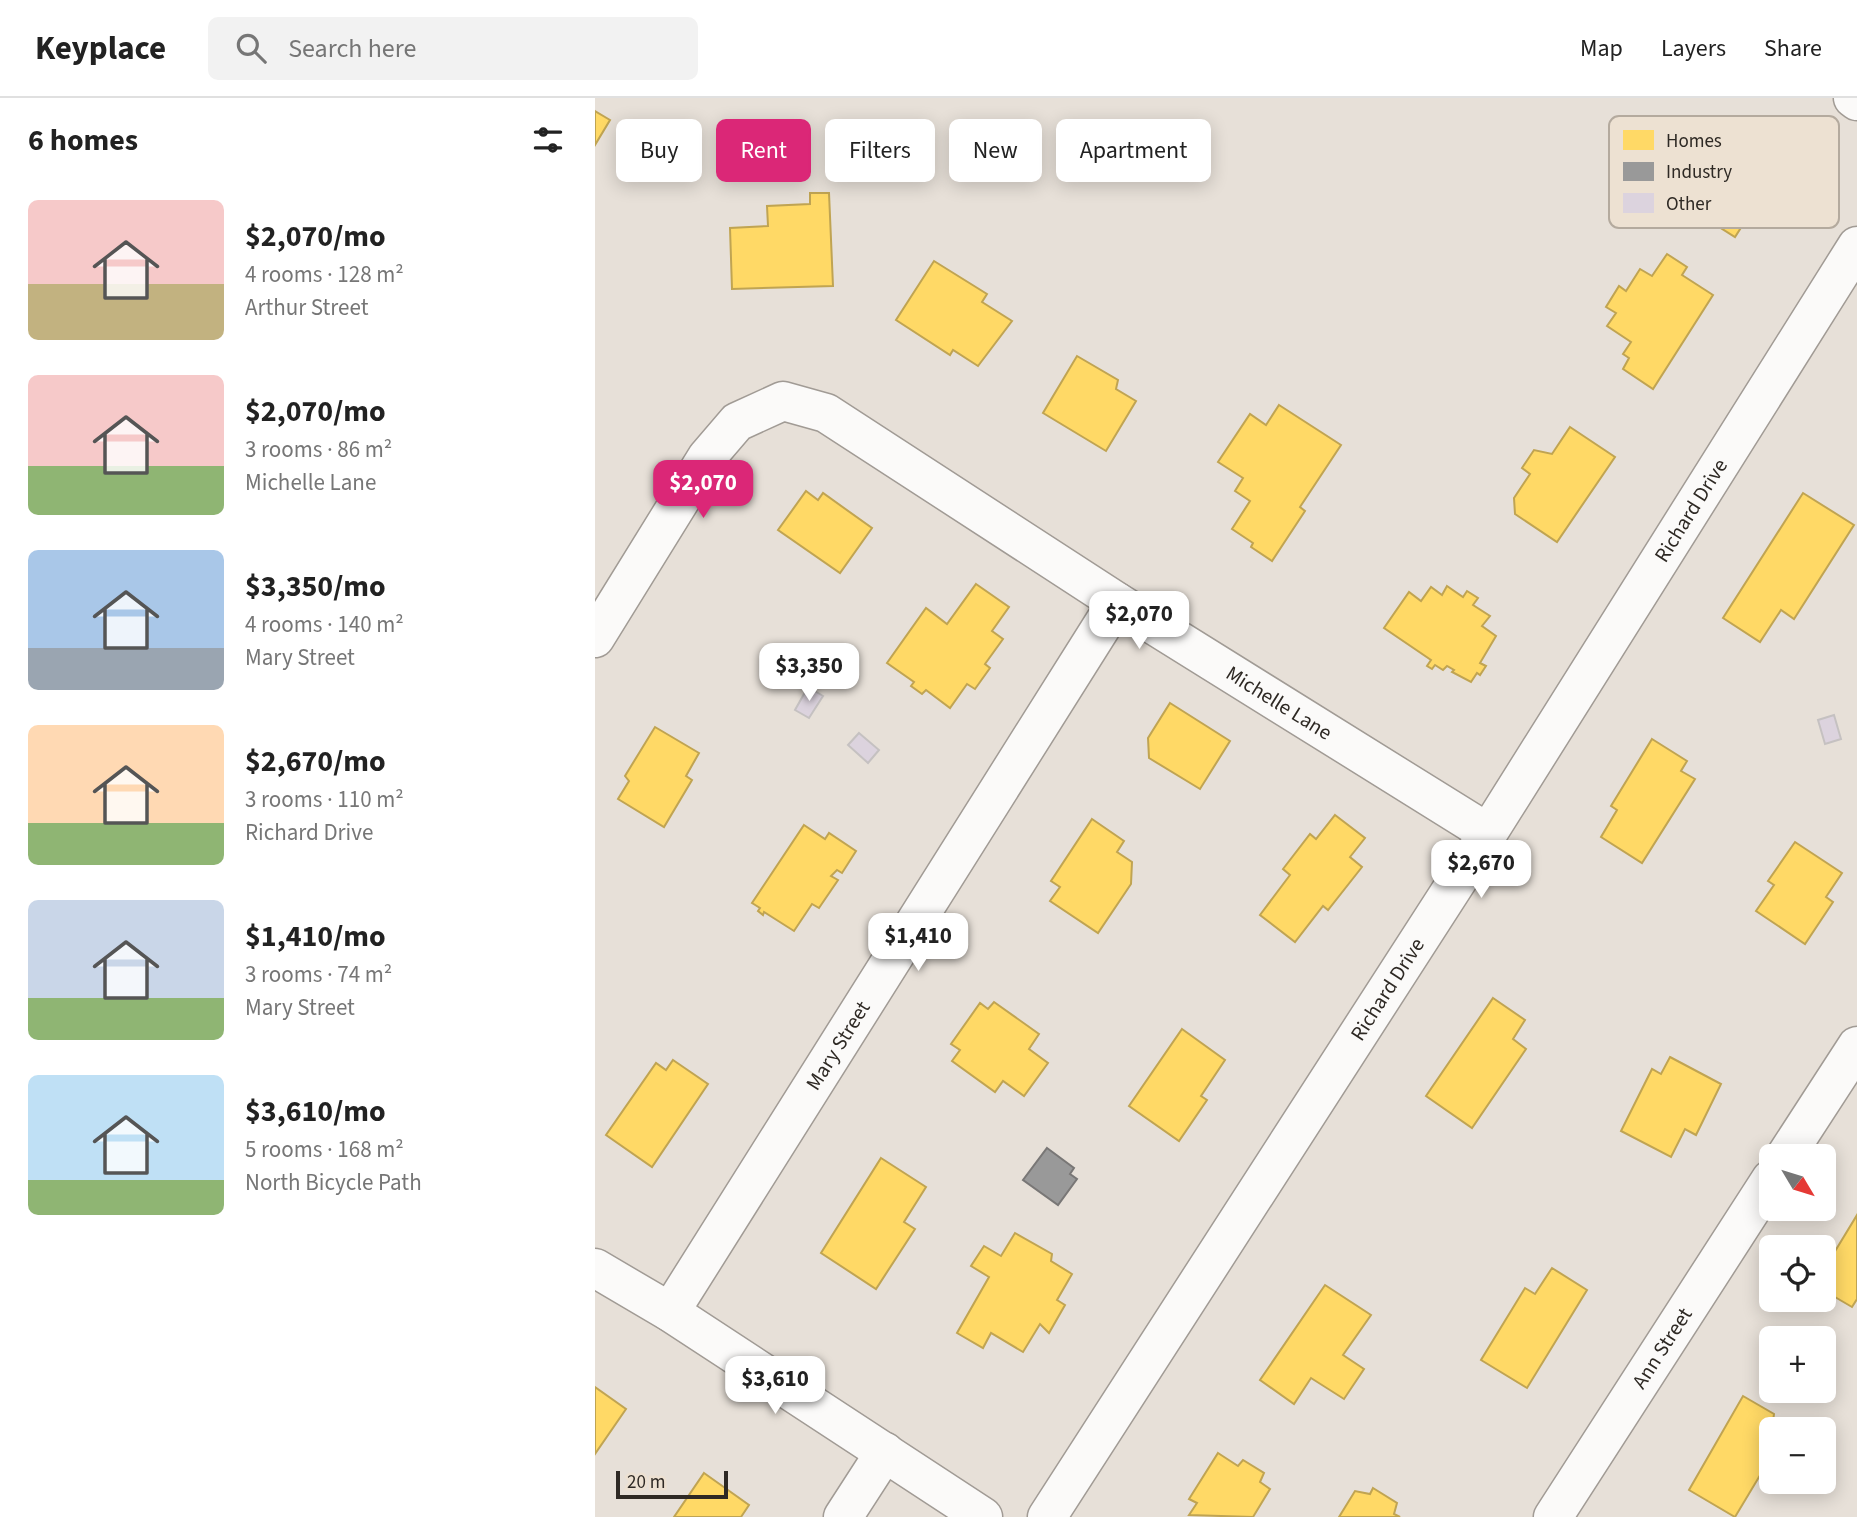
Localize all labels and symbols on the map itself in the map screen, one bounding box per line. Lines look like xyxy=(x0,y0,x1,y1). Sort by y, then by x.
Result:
legend xyxy=(1609,116,1839,228)
text: Homes xyxy=(1666,128,1722,155)
text: Industry xyxy=(1666,159,1732,186)
text: Other xyxy=(1666,191,1712,218)
street label: Richard Drive xyxy=(1647,453,1735,568)
pin: $2,070 xyxy=(646,460,760,520)
pin: $2,070 xyxy=(1082,592,1196,651)
pin: $3,350 xyxy=(752,644,866,703)
street label: Michelle Lane xyxy=(1220,658,1338,747)
pin: $2,670 xyxy=(1424,840,1538,900)
pin: $1,410 xyxy=(861,914,975,973)
street label: Richard Drive xyxy=(1343,932,1432,1047)
street label: Mary Street xyxy=(798,995,877,1096)
north arrow xyxy=(1759,1144,1836,1222)
street label: Ann Street xyxy=(1625,1302,1699,1395)
pin: $3,610 xyxy=(718,1356,832,1416)
scale bar xyxy=(616,1468,728,1500)

